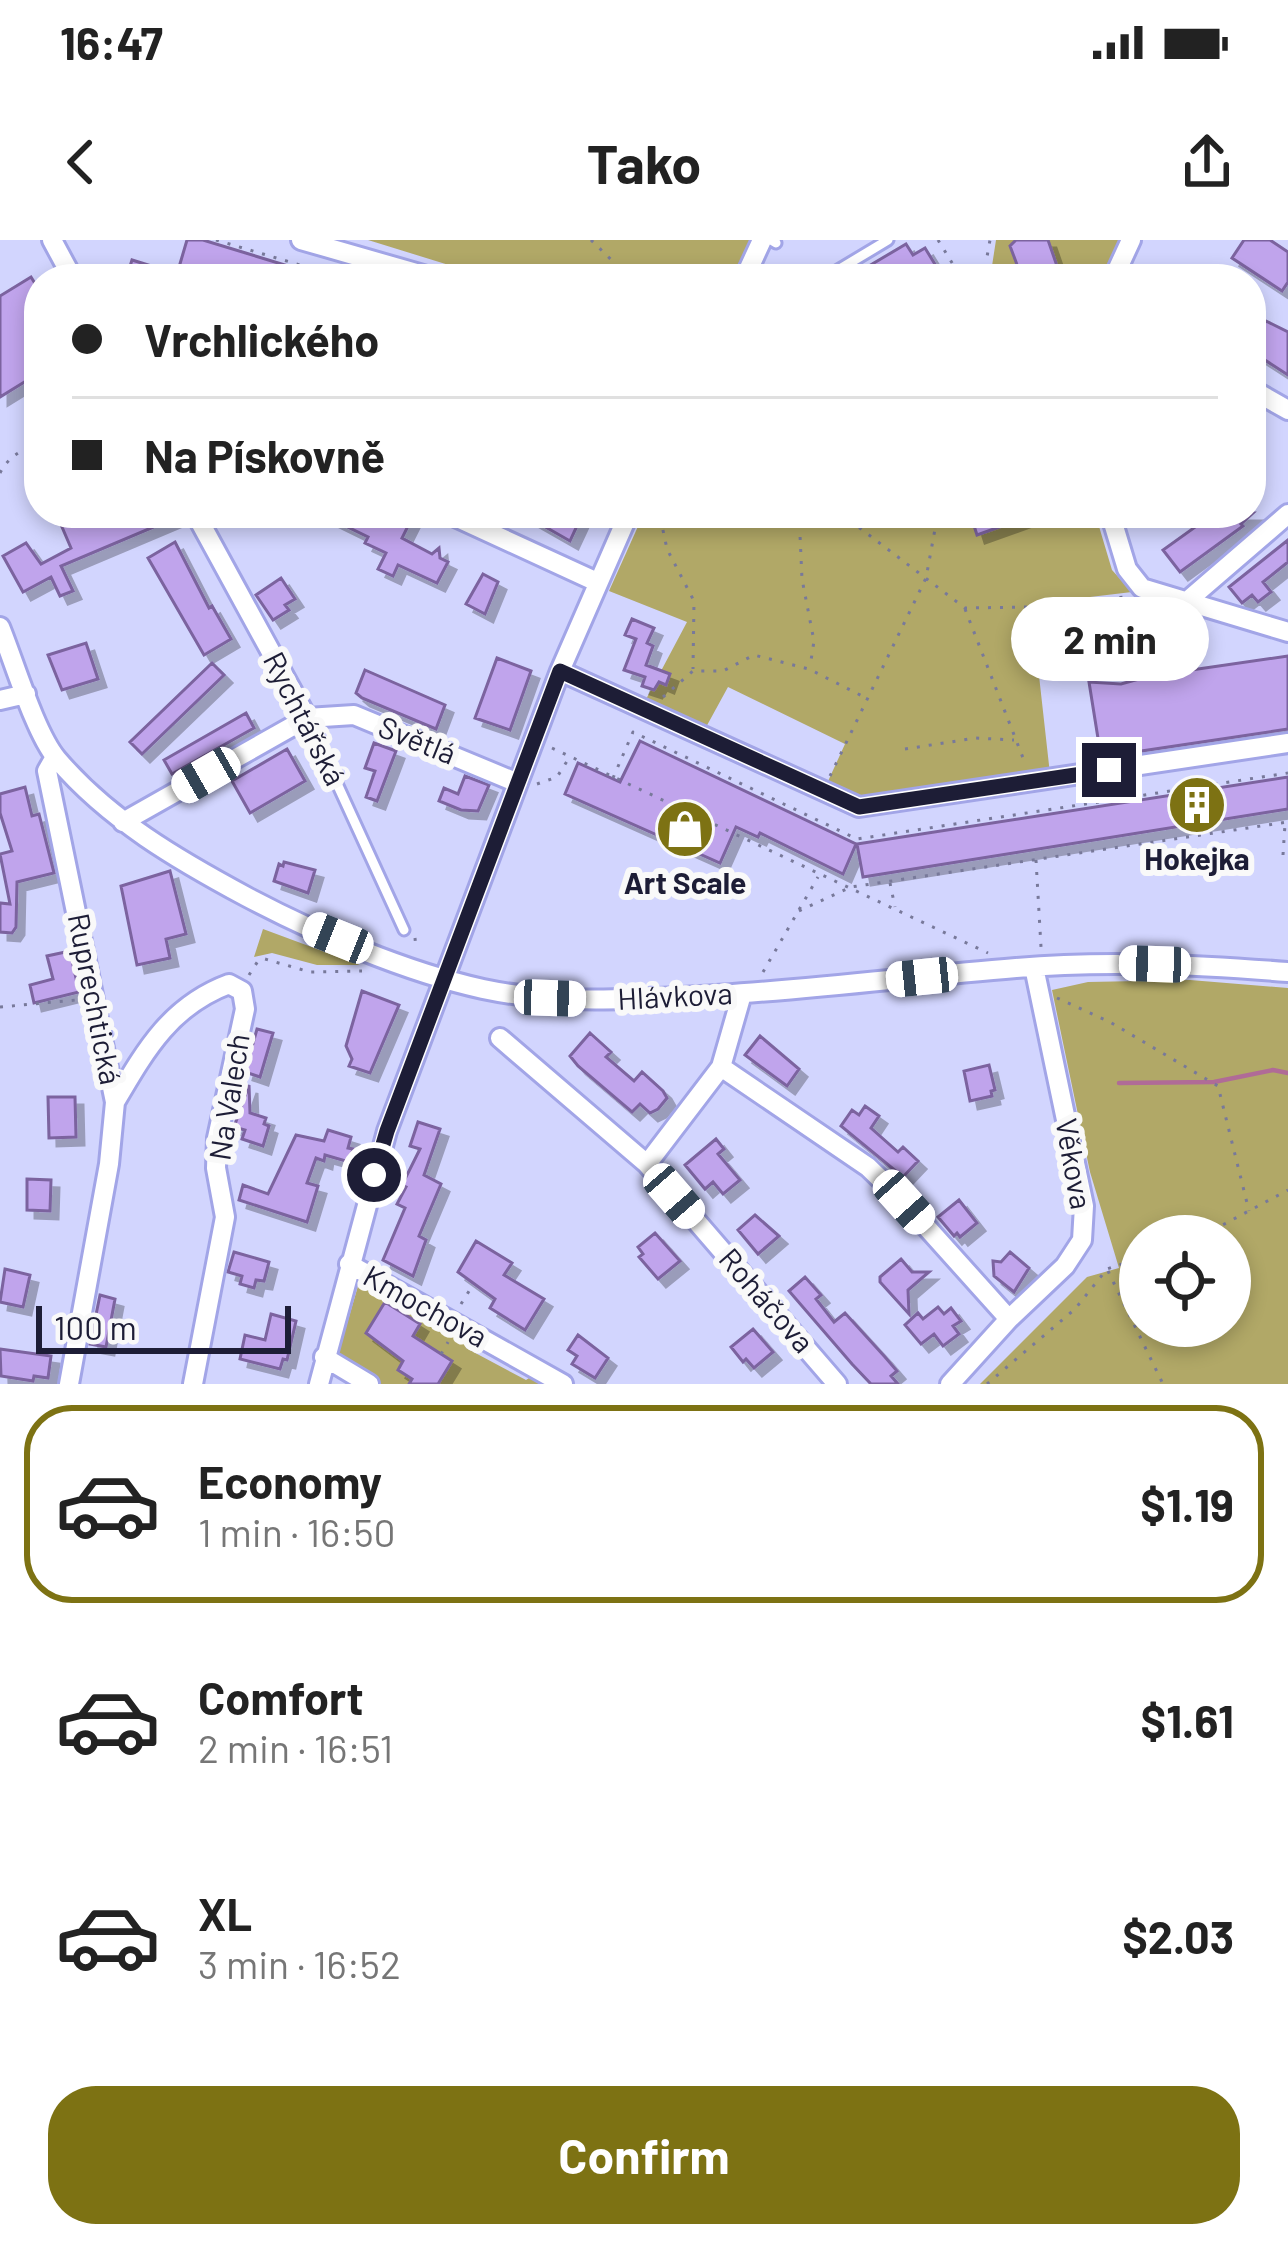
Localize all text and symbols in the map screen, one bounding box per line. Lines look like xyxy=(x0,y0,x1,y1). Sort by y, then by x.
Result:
text: 16:47 xyxy=(60,15,163,69)
icon: back xyxy=(48,129,114,195)
icon: share xyxy=(1174,129,1240,195)
text: Tako xyxy=(587,130,701,195)
text: Vrchlického xyxy=(144,312,379,366)
text: Na Pískovně xyxy=(144,428,385,482)
callout: 2 min xyxy=(1010,596,1208,680)
text: 2 min xyxy=(1063,615,1157,662)
street label: Rychtářská xyxy=(257,645,355,791)
street label: Světlá xyxy=(374,707,462,771)
car xyxy=(166,741,246,809)
route end xyxy=(1082,743,1136,797)
building icon: Hokejka xyxy=(1166,774,1228,836)
shop icon: Art Scale xyxy=(654,798,716,860)
place label: Hokejka xyxy=(1144,840,1250,876)
place label: Art Scale xyxy=(624,864,746,900)
car xyxy=(298,908,378,968)
street label: Ruprechtická xyxy=(62,910,130,1087)
car xyxy=(1118,945,1192,983)
car xyxy=(884,955,960,999)
street label: Hlávkova xyxy=(616,974,733,1016)
car xyxy=(513,979,587,1017)
street label: Na Valech xyxy=(200,1031,256,1163)
street label: Věkova xyxy=(1049,1115,1101,1212)
route start xyxy=(347,1148,401,1202)
car xyxy=(637,1157,711,1235)
car xyxy=(867,1163,941,1241)
map controls xyxy=(1119,1215,1251,1347)
button: locate xyxy=(1119,1215,1251,1347)
street label: Roháčova xyxy=(712,1240,823,1359)
street label: Kmochova xyxy=(358,1257,494,1354)
scale bar xyxy=(36,1300,291,1353)
text: 100 m xyxy=(54,1307,137,1347)
icon: car xyxy=(54,1450,162,1558)
text: Economy xyxy=(198,1454,382,1508)
text: $1.19 xyxy=(1140,1477,1234,1531)
text: 1 min · 16:50 xyxy=(198,1508,396,1555)
icon: car xyxy=(54,1666,162,1774)
text: Comfort xyxy=(198,1670,364,1724)
text: $1.61 xyxy=(1140,1693,1234,1747)
text: 2 min · 16:51 xyxy=(198,1724,393,1771)
icon: car xyxy=(54,1882,162,1990)
text: XL xyxy=(198,1886,252,1940)
text: $2.03 xyxy=(1122,1909,1234,1963)
text: 3 min · 16:52 xyxy=(198,1940,401,1987)
button: Confirm xyxy=(48,2086,1240,2224)

